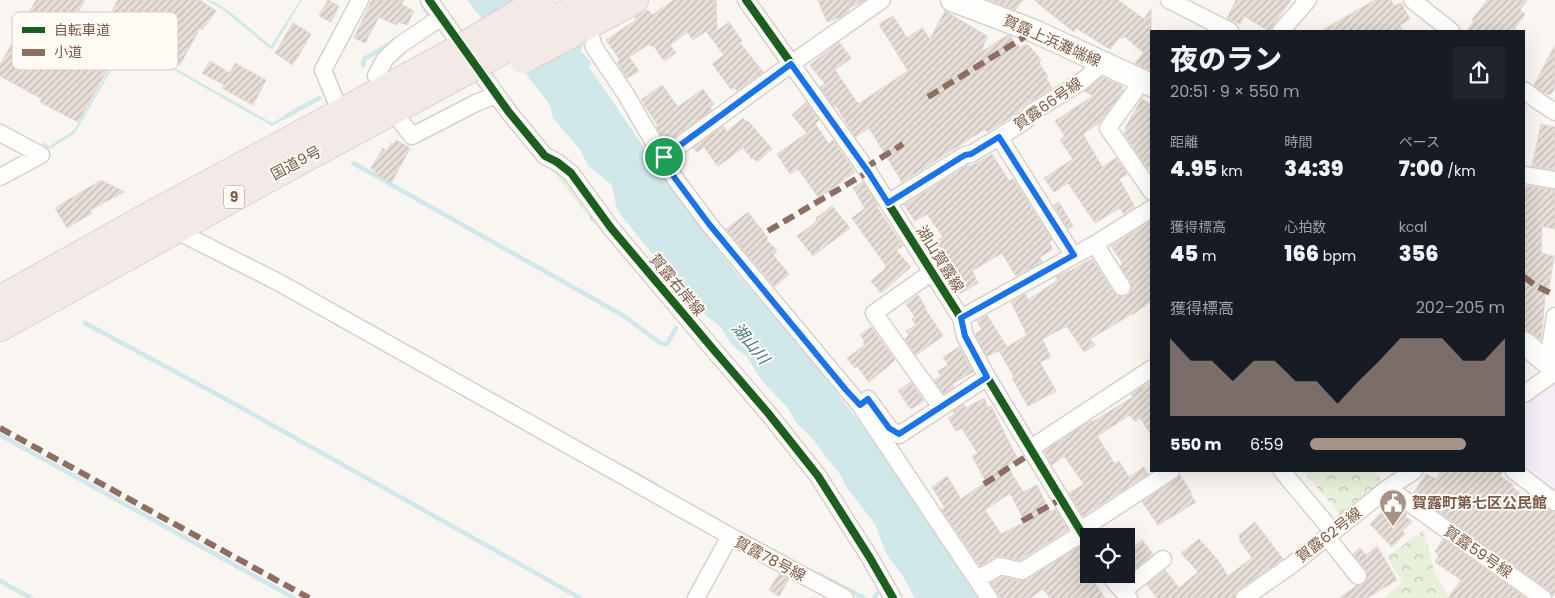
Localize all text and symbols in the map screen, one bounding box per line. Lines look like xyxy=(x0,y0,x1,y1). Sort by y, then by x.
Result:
street label: 賀露上浜灘端線 xyxy=(1000,10,1104,71)
legend xyxy=(12,12,178,70)
text: 自転車道 xyxy=(54,20,110,40)
text: 夜のラン xyxy=(1170,40,1282,79)
text: 小道 xyxy=(54,42,82,62)
button: share xyxy=(1453,47,1505,99)
street label: 賀露66号線 xyxy=(1009,72,1086,135)
text: 20:51 · 9 × 550 m xyxy=(1170,80,1300,103)
text: 距離 xyxy=(1170,132,1198,152)
text: 時間 xyxy=(1284,132,1312,152)
text: ペース xyxy=(1399,132,1440,152)
pin xyxy=(643,136,685,178)
street label: 国道9号 xyxy=(267,141,325,185)
icon: arrive xyxy=(650,143,678,171)
text: 4.95 xyxy=(1170,154,1217,183)
text: 34:39 xyxy=(1284,154,1344,183)
text: 7:00 xyxy=(1399,154,1444,183)
text: km xyxy=(1217,161,1243,181)
text: /km xyxy=(1444,161,1476,181)
road number: 9 xyxy=(224,186,244,208)
text: 獲得標高 xyxy=(1170,217,1226,237)
text: 心拍数 xyxy=(1284,217,1326,237)
text: kcal xyxy=(1399,217,1427,237)
street label: 湖山賀露線 xyxy=(912,221,969,296)
text: 45 xyxy=(1170,239,1198,268)
text: 166 xyxy=(1284,239,1319,268)
text: 356 xyxy=(1399,239,1439,268)
text: m xyxy=(1198,246,1216,266)
text: bpm xyxy=(1319,246,1356,266)
street label: 賀露右岸線 xyxy=(645,249,710,320)
text: 202–205 m xyxy=(1416,296,1505,319)
text: 獲得標高 xyxy=(1170,297,1234,320)
water label: 湖山川 xyxy=(726,318,776,371)
text: 550 m xyxy=(1170,433,1222,456)
text: 6:59 xyxy=(1250,433,1284,456)
public building icon: 賀露町第七区公民館 xyxy=(1378,488,1408,527)
place label: 賀露町第七区公民館 xyxy=(1412,492,1547,513)
street label: 賀露62号線 xyxy=(1291,502,1366,567)
street label: 賀露59号線 xyxy=(1440,520,1517,583)
map controls xyxy=(1080,528,1135,583)
button: locate xyxy=(1080,528,1135,583)
street label: 賀露78号線 xyxy=(731,531,809,586)

